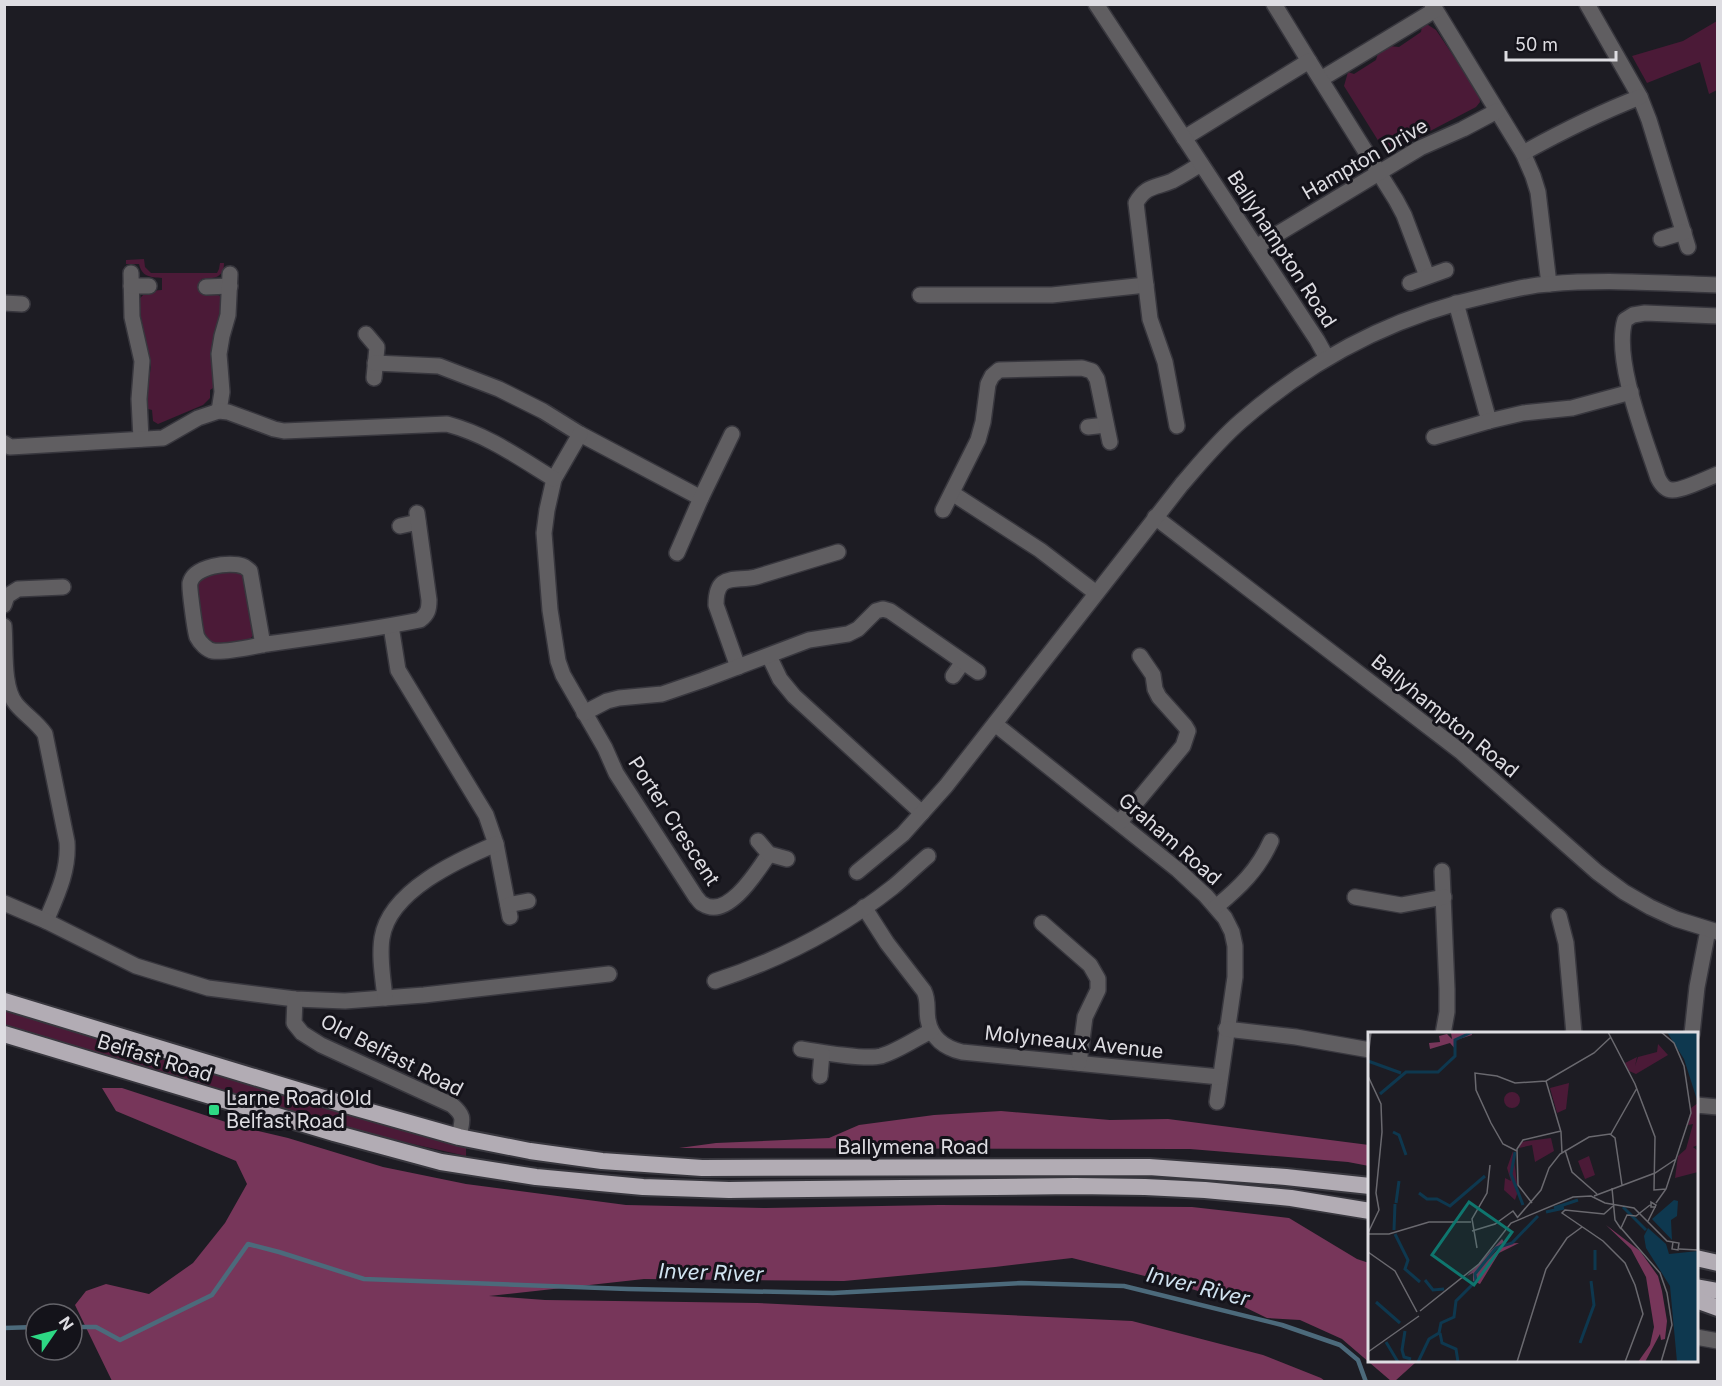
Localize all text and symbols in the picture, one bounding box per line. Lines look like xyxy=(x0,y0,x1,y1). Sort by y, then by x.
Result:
scale bar xyxy=(1506,24,1616,62)
text: 50 m xyxy=(1515,34,1558,55)
street label: Hampton Drive xyxy=(1298,113,1432,205)
street label: Ballyhampton Road xyxy=(1222,166,1342,332)
street label: Ballyhampton Road xyxy=(1367,649,1523,783)
street label: Porter Crescent xyxy=(623,752,725,890)
street label: Graham Road xyxy=(1114,788,1226,890)
street label: Old Belfast Road xyxy=(317,1009,467,1101)
street label: Molyneaux Avenue xyxy=(983,1021,1165,1063)
street label: Belfast Road xyxy=(95,1029,215,1087)
inset map xyxy=(1368,1032,1698,1362)
place label: Larne Road Old Belfast Road xyxy=(226,1086,372,1133)
marker: Larne Road Old Belfast Road xyxy=(207,1103,221,1117)
street label: Ballymena Road xyxy=(837,1135,989,1159)
water label: Inver River xyxy=(658,1258,765,1287)
water label: Inver River xyxy=(1144,1262,1253,1312)
north arrow xyxy=(24,1302,84,1362)
text: N xyxy=(55,1313,78,1334)

